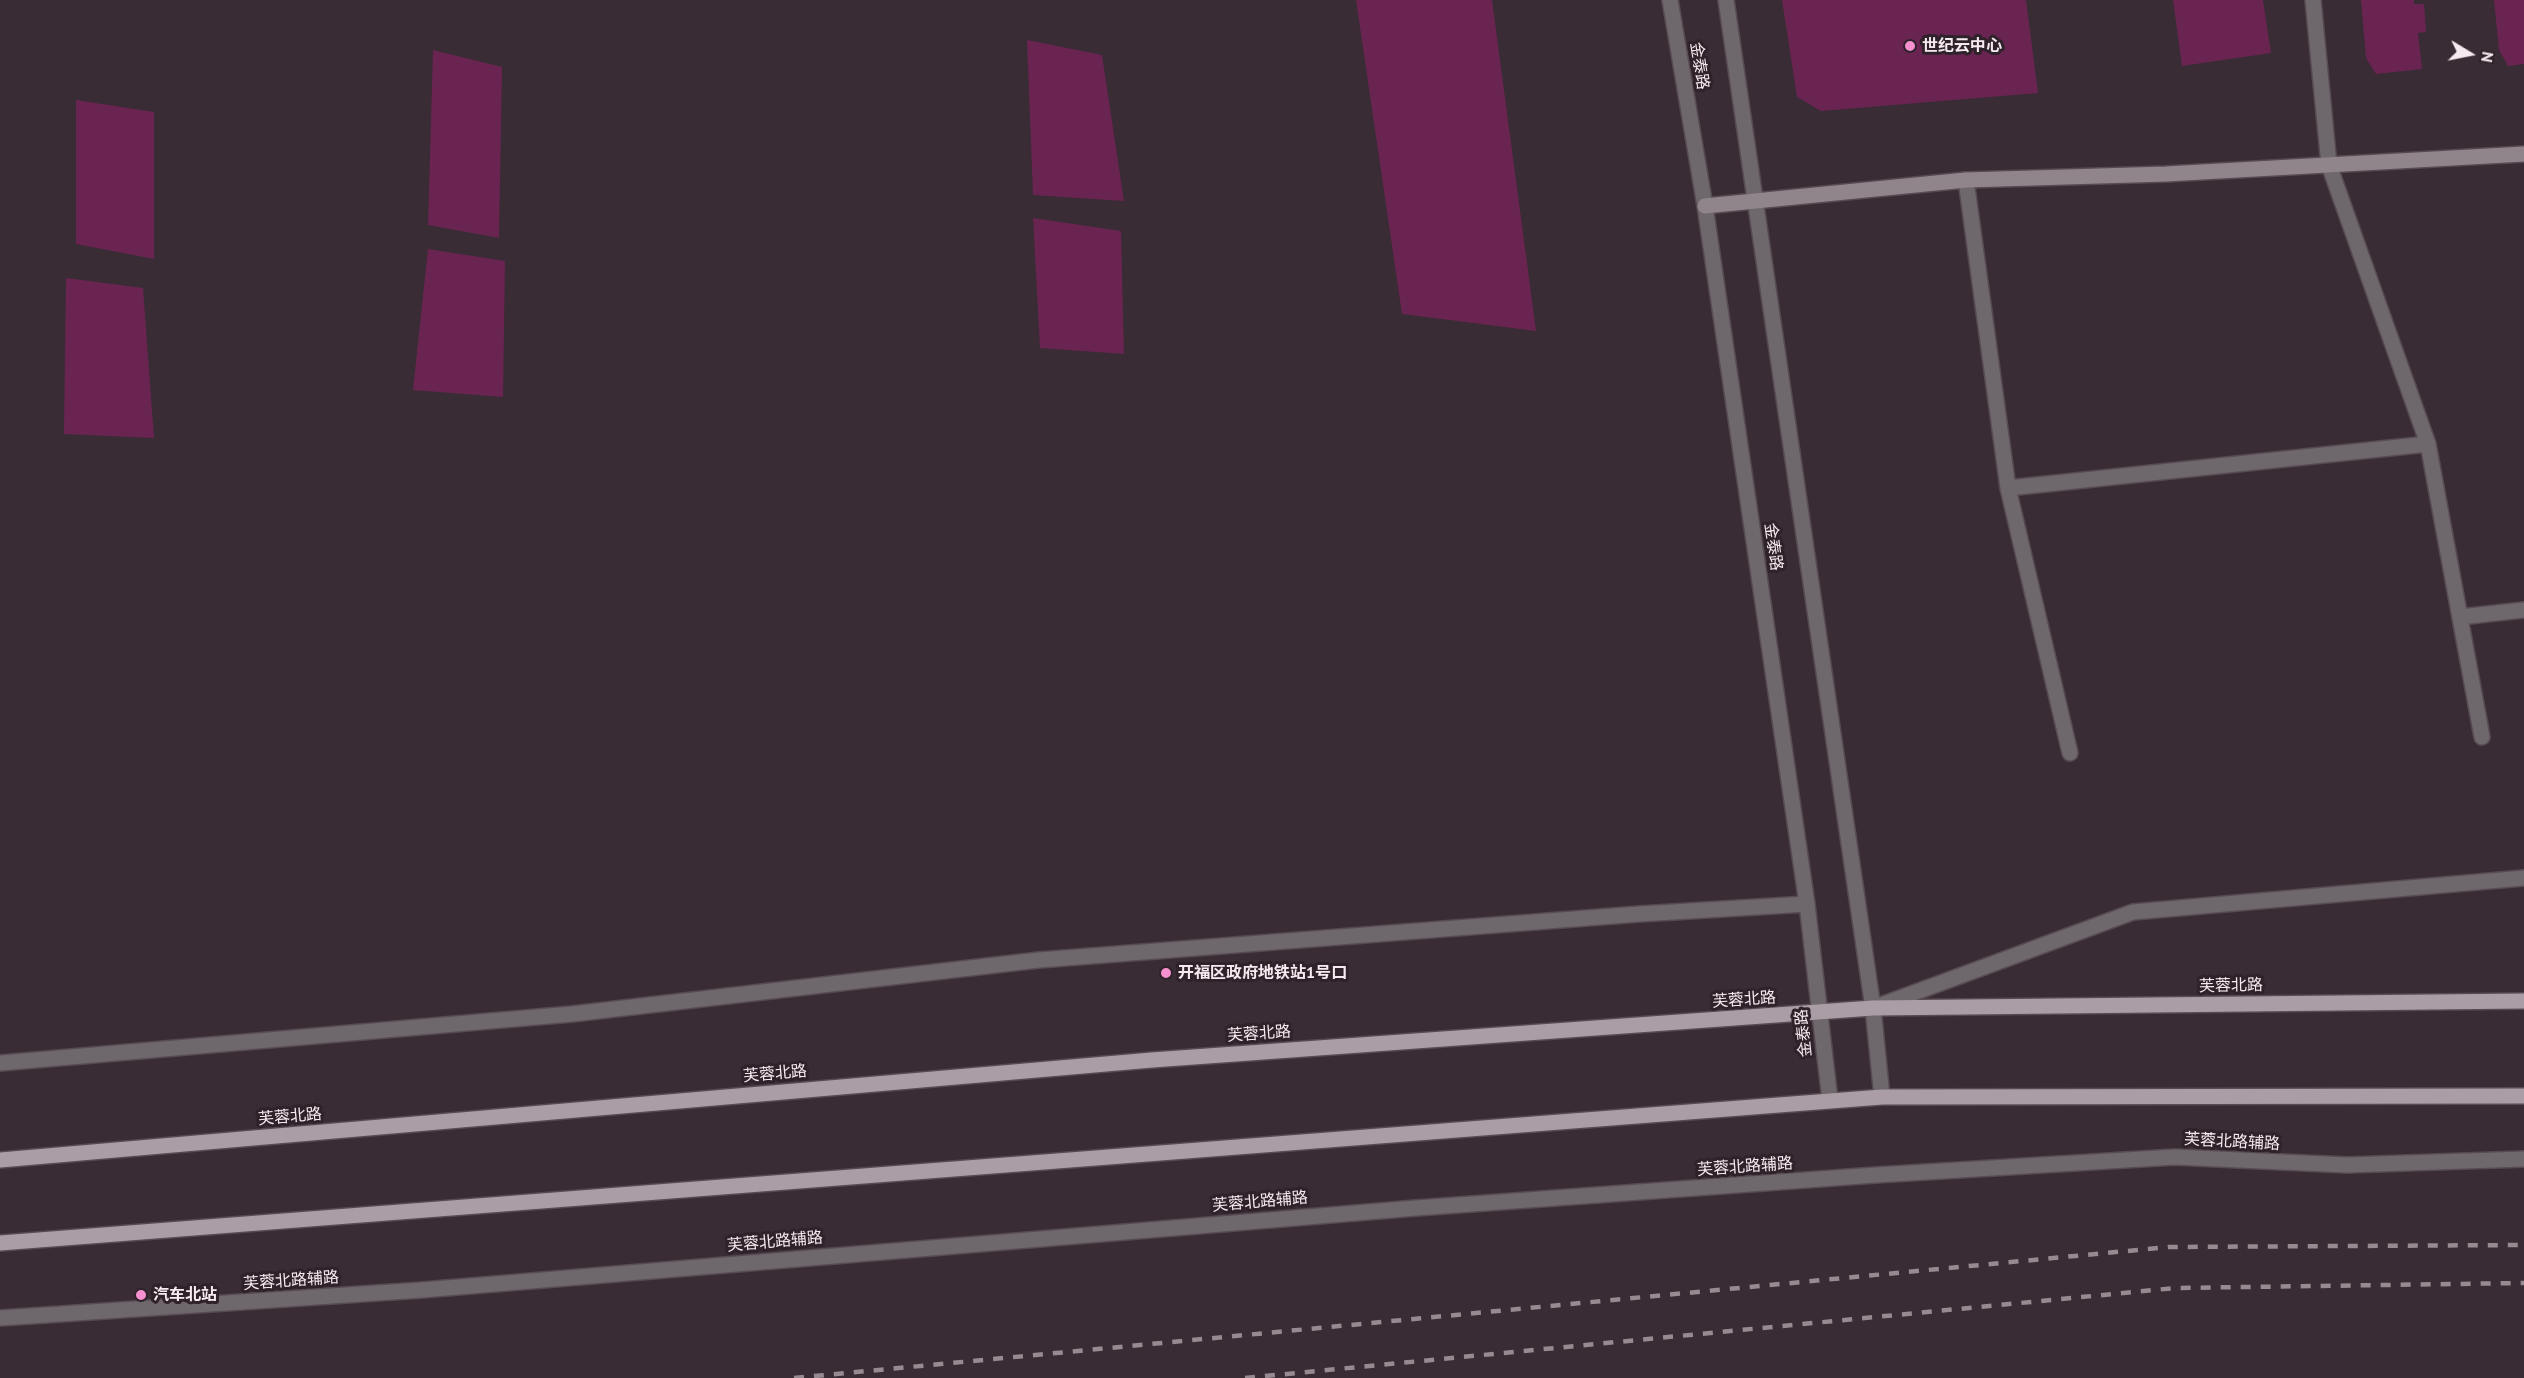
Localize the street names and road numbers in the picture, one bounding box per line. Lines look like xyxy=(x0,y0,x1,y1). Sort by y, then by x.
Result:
street label: 金泰路 xyxy=(1686,41,1712,91)
street label: 金泰路 xyxy=(1760,522,1786,572)
street label: 芙蓉北路 xyxy=(2199,976,2263,996)
street label: 芙蓉北路 xyxy=(1711,988,1777,1012)
street label: 金泰路 xyxy=(1792,1008,1816,1058)
street label: 芙蓉北路 xyxy=(1226,1022,1292,1046)
street label: 芙蓉北路 xyxy=(742,1062,808,1086)
street label: 芙蓉北路 xyxy=(257,1105,323,1129)
street label: 芙蓉北路辅路 xyxy=(2184,1130,2280,1154)
street label: 芙蓉北路辅路 xyxy=(1696,1154,1794,1180)
street label: 芙蓉北路辅路 xyxy=(1211,1188,1309,1216)
street label: 芙蓉北路辅路 xyxy=(726,1228,824,1256)
street label: 芙蓉北路辅路 xyxy=(242,1268,340,1294)

